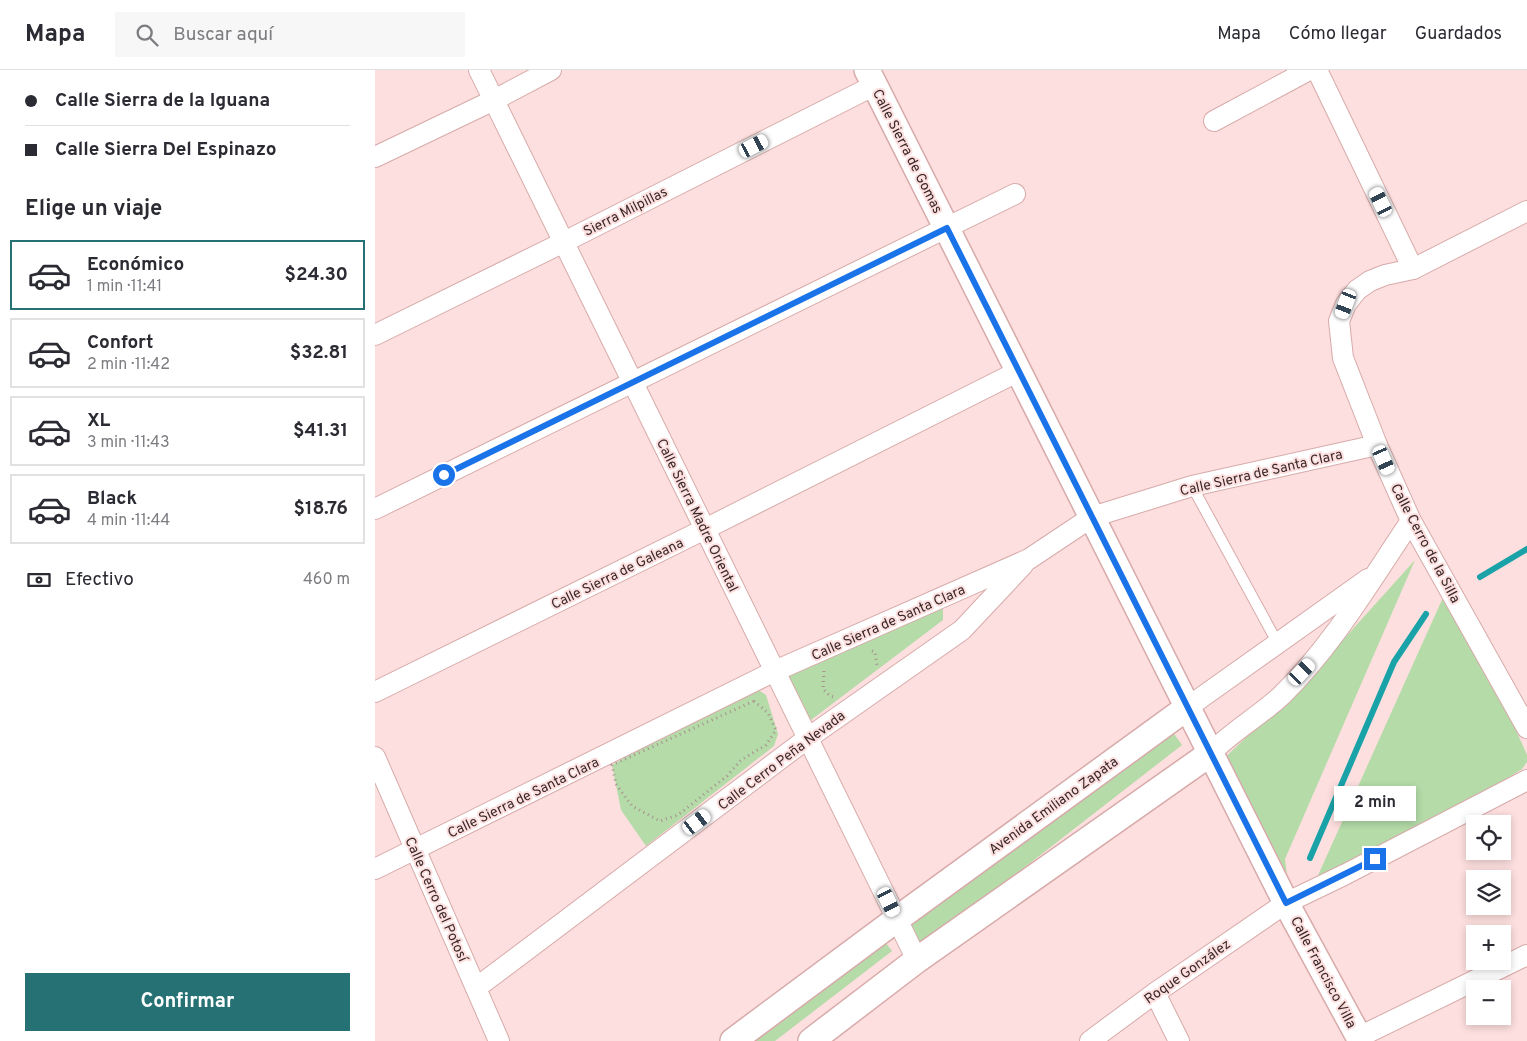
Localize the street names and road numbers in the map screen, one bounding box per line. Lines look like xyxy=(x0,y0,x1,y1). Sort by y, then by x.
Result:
street label: Calle Sierra de Gomas xyxy=(868,87,945,217)
street label: Sierra Milpillas xyxy=(581,184,671,241)
street label: Calle Sierra Madre Oriental xyxy=(652,436,741,595)
street label: Calle Sierra de Santa Clara xyxy=(1178,446,1344,500)
street label: Calle Cerro de la Silla xyxy=(1386,481,1463,606)
street label: Calle Sierra de Galeana xyxy=(549,535,687,614)
street label: Calle Sierra de Santa Clara xyxy=(809,582,968,665)
street label: Calle Cerro Peña Nevada xyxy=(715,708,849,815)
street label: Calle Sierra de Santa Clara xyxy=(445,754,602,842)
street label: Avenida Emiliano Zapata xyxy=(986,754,1122,859)
street label: Calle Cerro del Potosí xyxy=(400,835,471,966)
street label: Calle Francisco Villa xyxy=(1286,914,1359,1032)
street label: Roque González xyxy=(1141,936,1234,1008)

